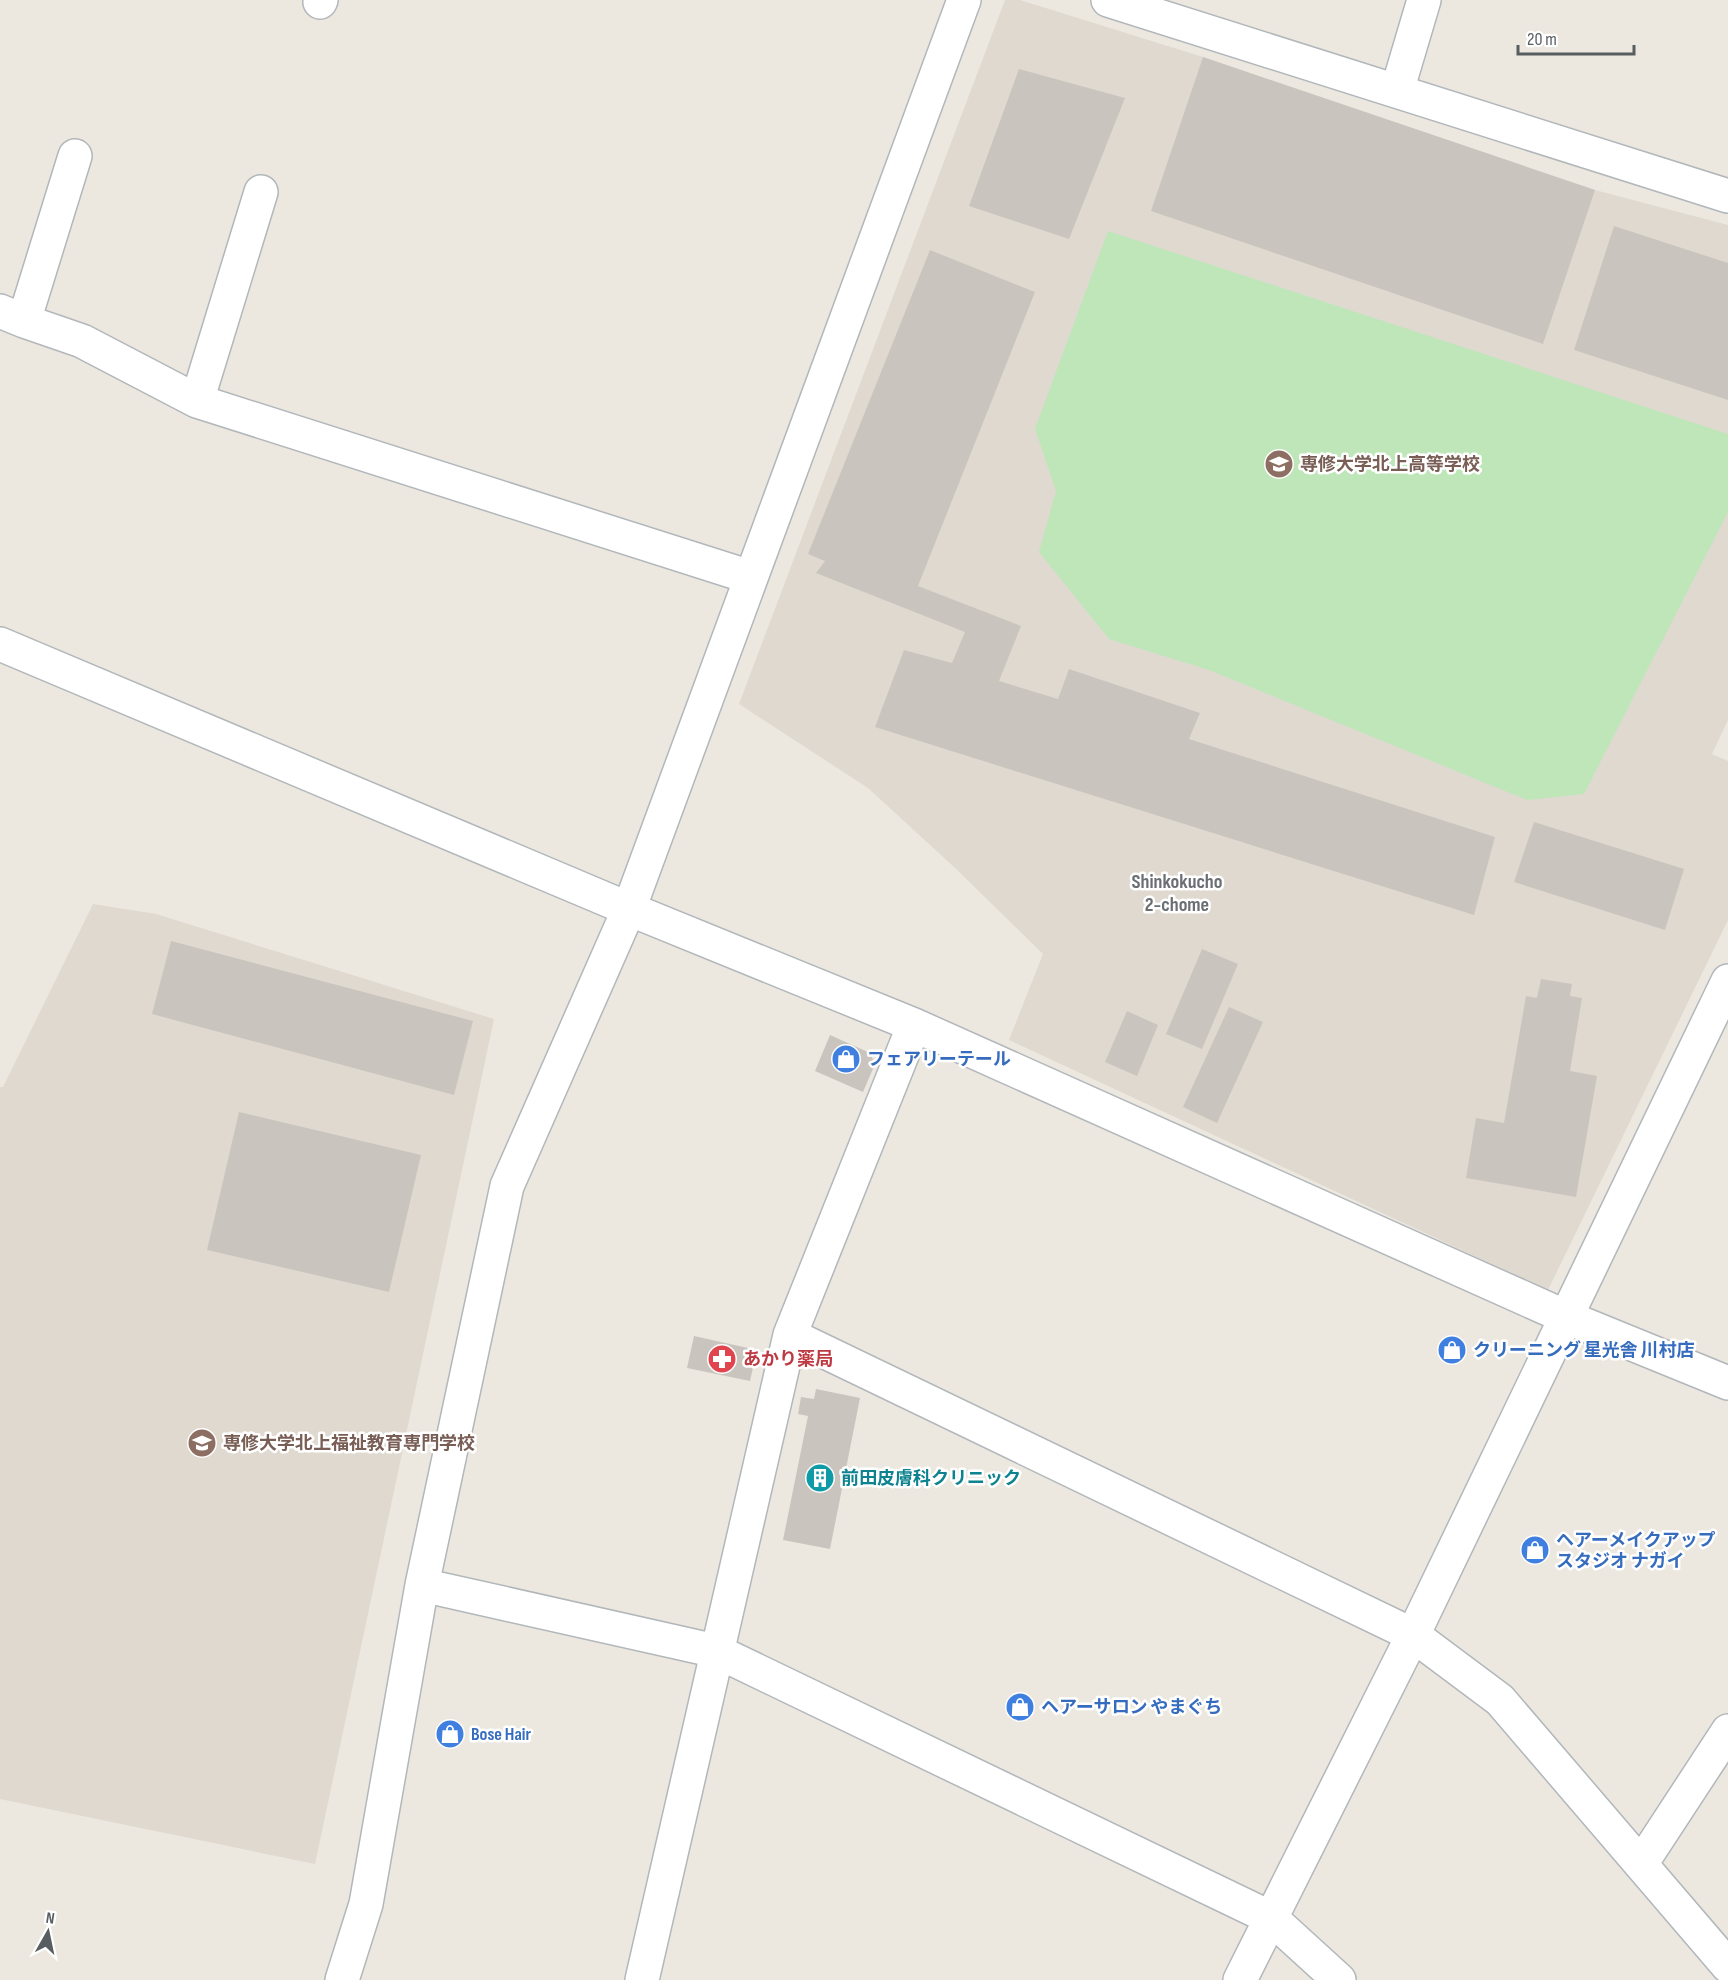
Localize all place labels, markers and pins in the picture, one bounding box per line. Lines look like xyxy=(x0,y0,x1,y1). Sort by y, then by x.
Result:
school or university icon: 専修大学北上高等学校 xyxy=(1263,448,1295,480)
place label: 専修大学北上高等学校 xyxy=(1300,454,1480,475)
shop icon: フェアリーテール xyxy=(830,1043,862,1075)
place label: フェアリーテール xyxy=(867,1049,1011,1070)
shop icon: クリーニング 星光舎 川村店 xyxy=(1436,1334,1468,1366)
place label: クリーニング 星光舎 川村店 xyxy=(1473,1340,1695,1361)
pharmacy icon: あかり薬局 xyxy=(706,1343,738,1375)
place label: あかり薬局 xyxy=(743,1349,833,1370)
school or university icon: 専修大学北上福祉教育専門学校 xyxy=(186,1427,218,1459)
place label: 専修大学北上福祉教育専門学校 xyxy=(223,1433,475,1454)
building icon: 前田皮膚科クリニック xyxy=(804,1462,836,1494)
place label: 前田皮膚科クリニック xyxy=(841,1468,1021,1489)
place label: ヘアーメイクアップ スタジオ ナガイ xyxy=(1556,1530,1716,1572)
shop icon: ヘアーメイクアップ スタジオ ナガイ xyxy=(1519,1534,1551,1566)
shop icon: ヘアーサロン やまぐち xyxy=(1004,1691,1036,1723)
place label: ヘアーサロン やまぐち xyxy=(1041,1697,1222,1718)
shop icon: Bose Hair xyxy=(434,1718,466,1750)
place label: Bose Hair xyxy=(471,1724,531,1745)

